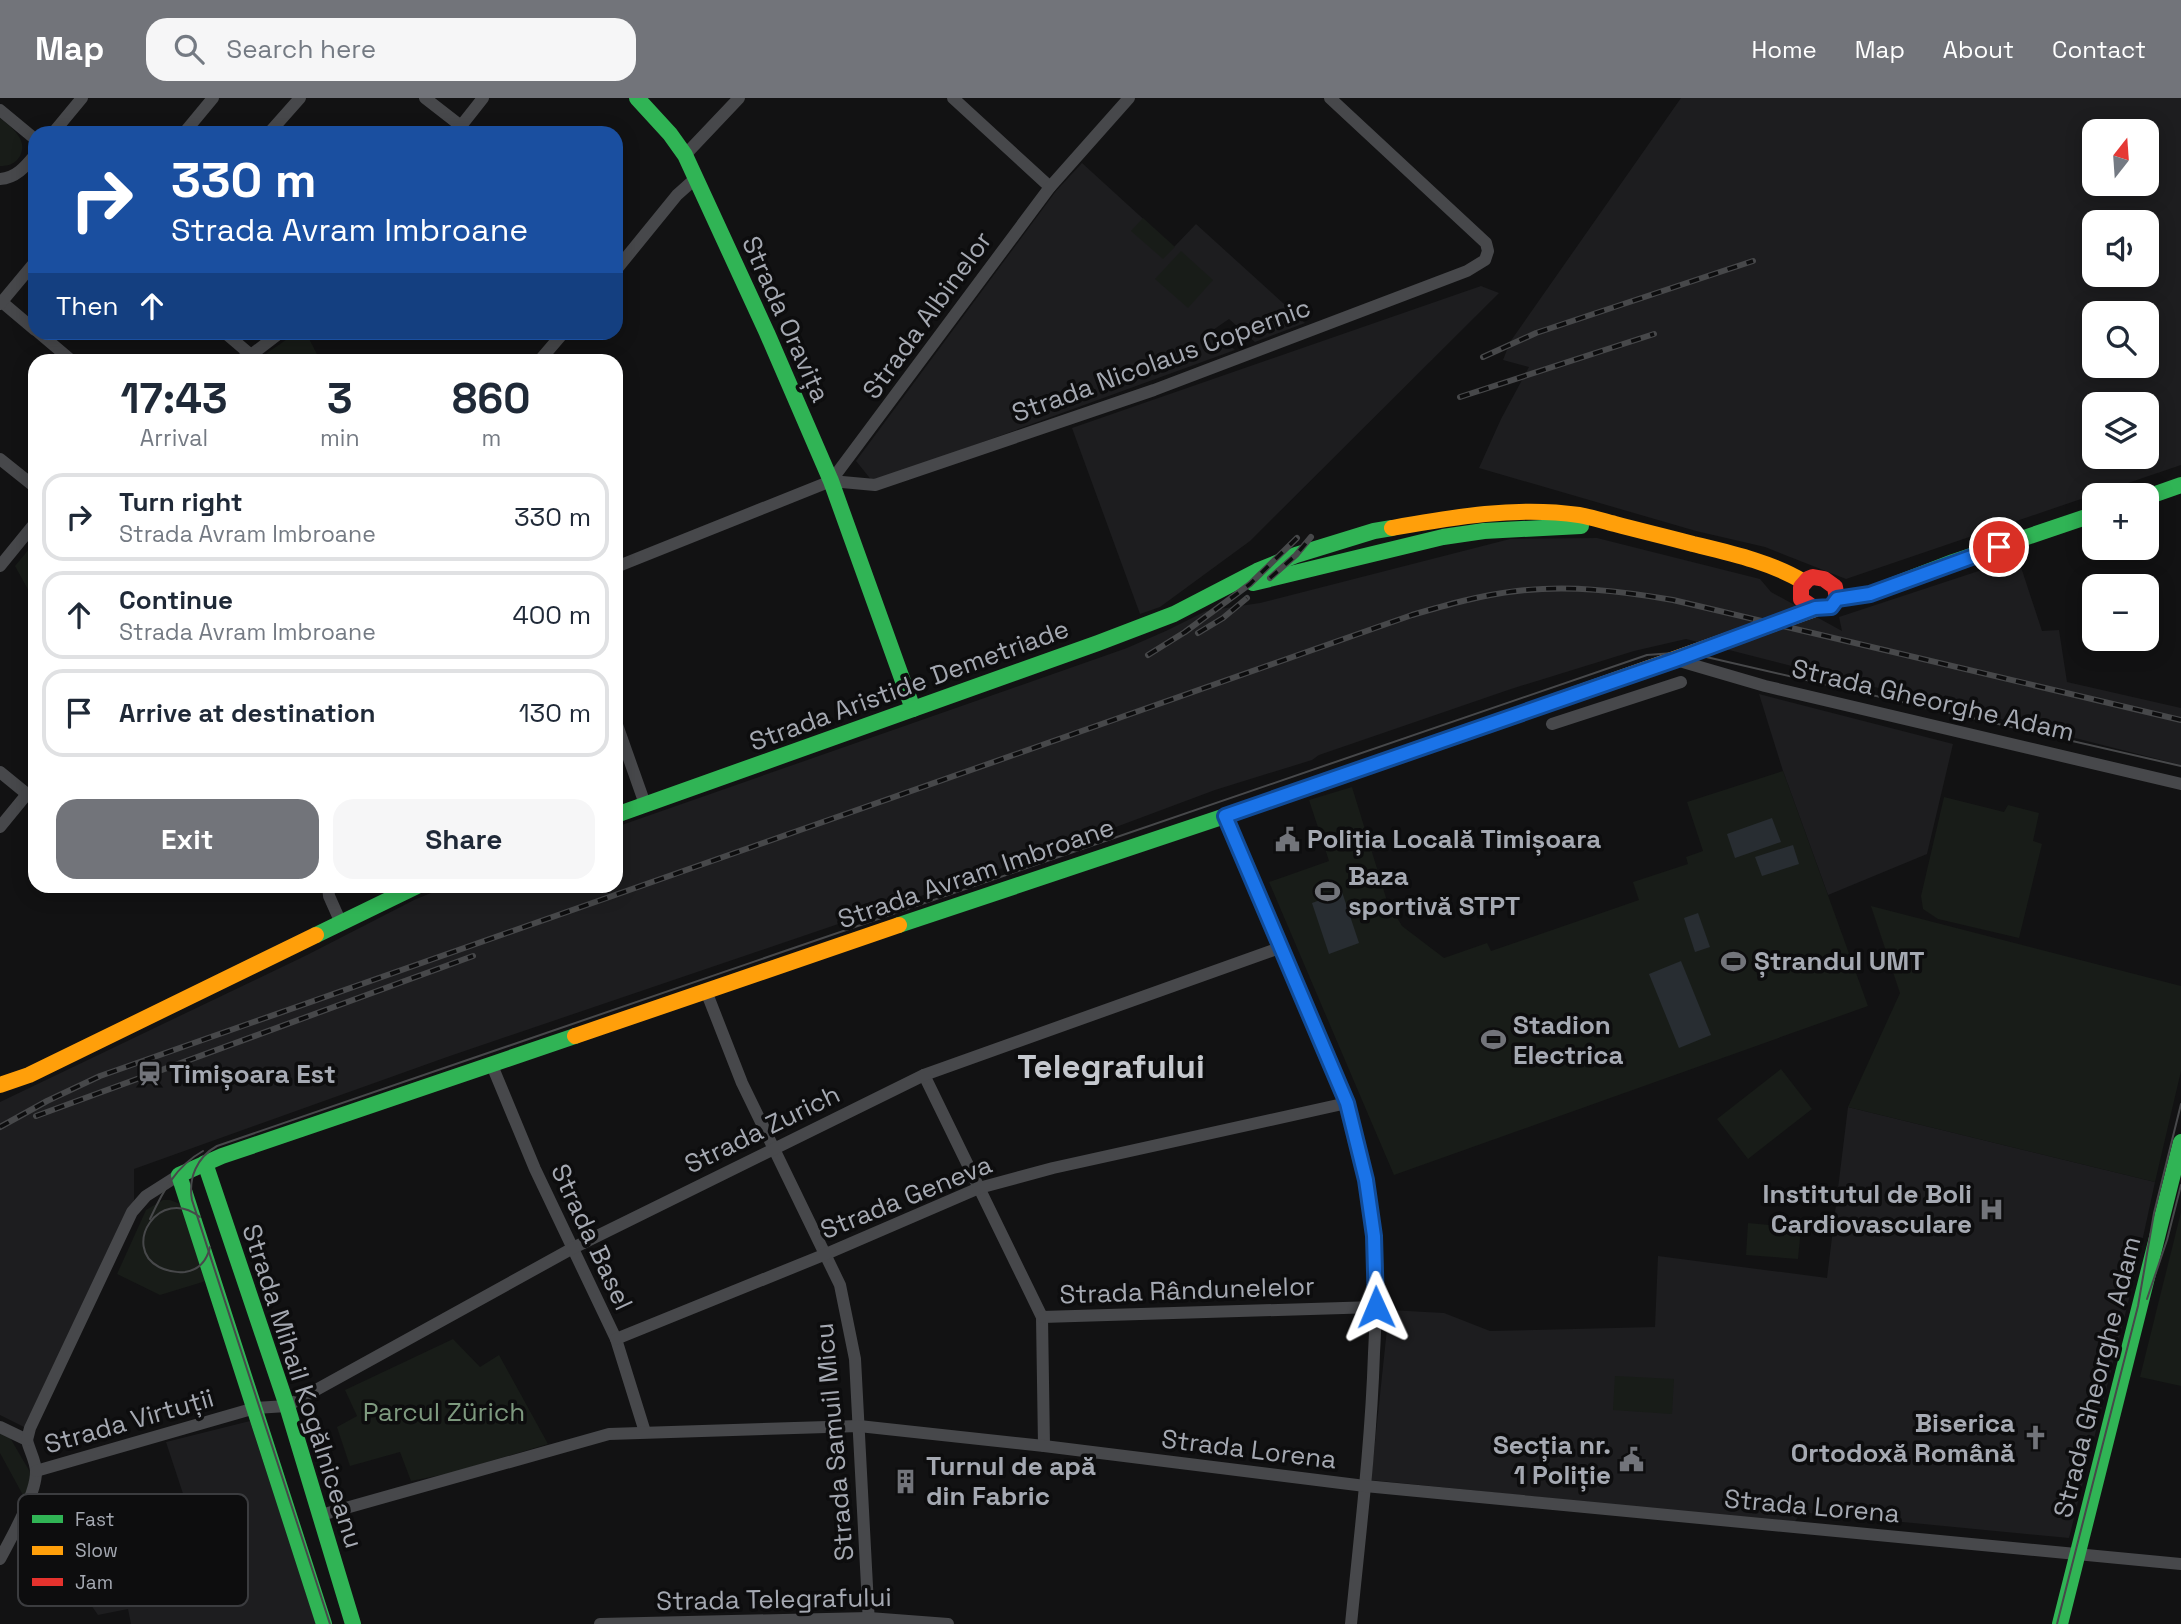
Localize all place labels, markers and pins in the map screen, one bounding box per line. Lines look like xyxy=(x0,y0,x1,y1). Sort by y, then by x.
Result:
pin xyxy=(1969,517,2029,577)
place label: Poliția Locală Timișoara xyxy=(1307,822,1601,856)
public building icon: Poliția Locală Timișoara xyxy=(1273,825,1301,853)
place label: Baza sportivă STPT xyxy=(1348,859,1520,923)
sports icon: Baza sportivă STPT xyxy=(1314,877,1342,905)
place label: Ștrandul UMT xyxy=(1754,944,1924,978)
sports icon: Ștrandul UMT xyxy=(1720,947,1748,975)
place label: Stadion Electrica xyxy=(1513,1008,1623,1072)
sports icon: Stadion Electrica xyxy=(1479,1026,1507,1054)
place label: Timișoara Est xyxy=(169,1057,336,1091)
station icon: Timișoara Est xyxy=(135,1060,163,1088)
place label: Institutul de Boli Cardiovasculare xyxy=(1763,1177,1972,1241)
hospital icon: Institutul de Boli Cardiovasculare xyxy=(1978,1195,2006,1223)
place label: Biserica Ortodoxă Română xyxy=(1791,1406,2015,1470)
church icon: Biserica Ortodoxă Română xyxy=(2021,1424,2049,1452)
place label: Secția nr. 1 Poliție xyxy=(1493,1428,1611,1492)
public building icon: Secția nr. 1 Poliție xyxy=(1617,1446,1645,1474)
place label: Turnul de apă din Fabric xyxy=(926,1449,1096,1513)
building icon: Turnul de apă din Fabric xyxy=(892,1467,920,1495)

